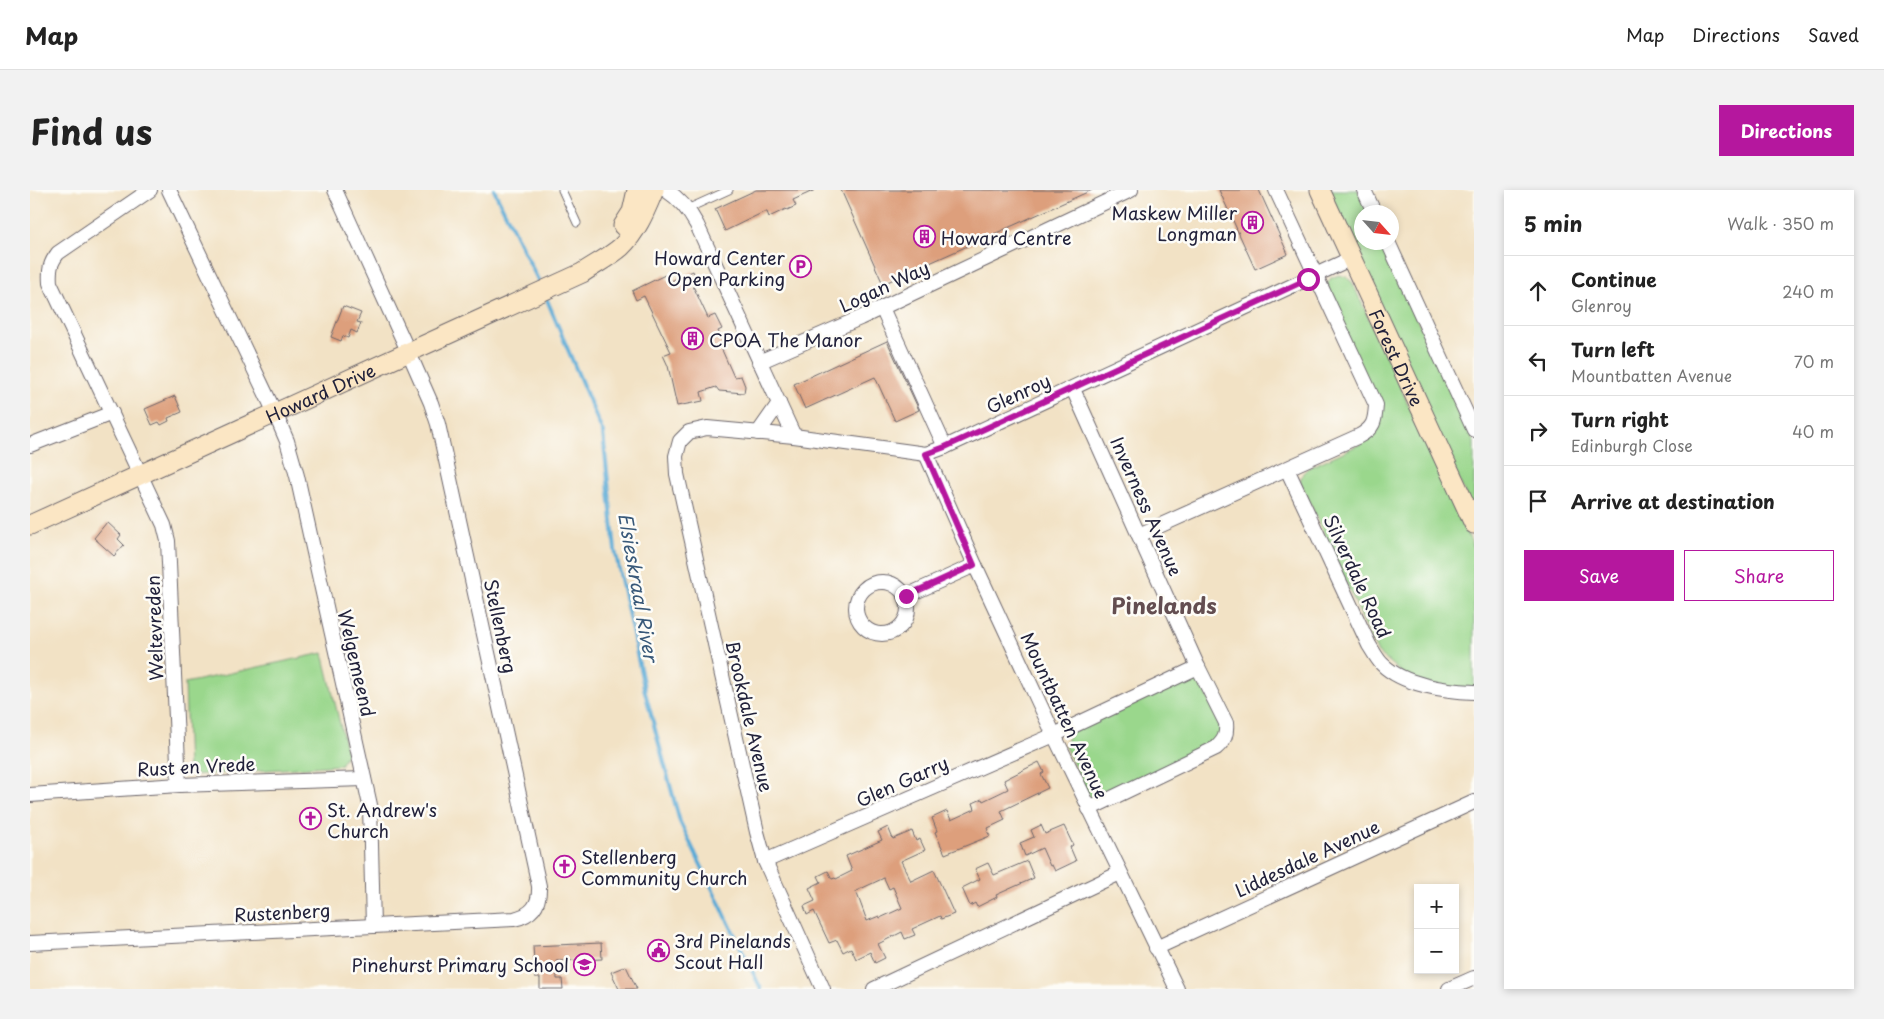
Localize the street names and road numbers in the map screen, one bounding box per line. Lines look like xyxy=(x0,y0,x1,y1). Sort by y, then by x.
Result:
street label: Logan Way xyxy=(834,253,934,319)
street label: Forest Drive xyxy=(1363,304,1431,410)
street label: Howard Drive xyxy=(261,356,380,429)
street label: Glenroy xyxy=(981,366,1055,420)
street label: Inverness Avenue xyxy=(1104,432,1190,580)
street label: Silverdale Road xyxy=(1318,510,1398,642)
street label: Weltevreden xyxy=(139,575,169,681)
street label: Stellenberg xyxy=(478,576,524,676)
street label: Welgemeend xyxy=(332,607,382,719)
street label: Mountbatten Avenue xyxy=(1015,627,1115,803)
street label: Brookdale Avenue xyxy=(719,638,781,795)
street label: Rust en Vrede xyxy=(136,749,256,783)
street label: Glen Garry xyxy=(852,749,952,813)
street label: Liddesdale Avenue xyxy=(1230,813,1384,903)
street label: Rustenberg xyxy=(233,896,331,928)

